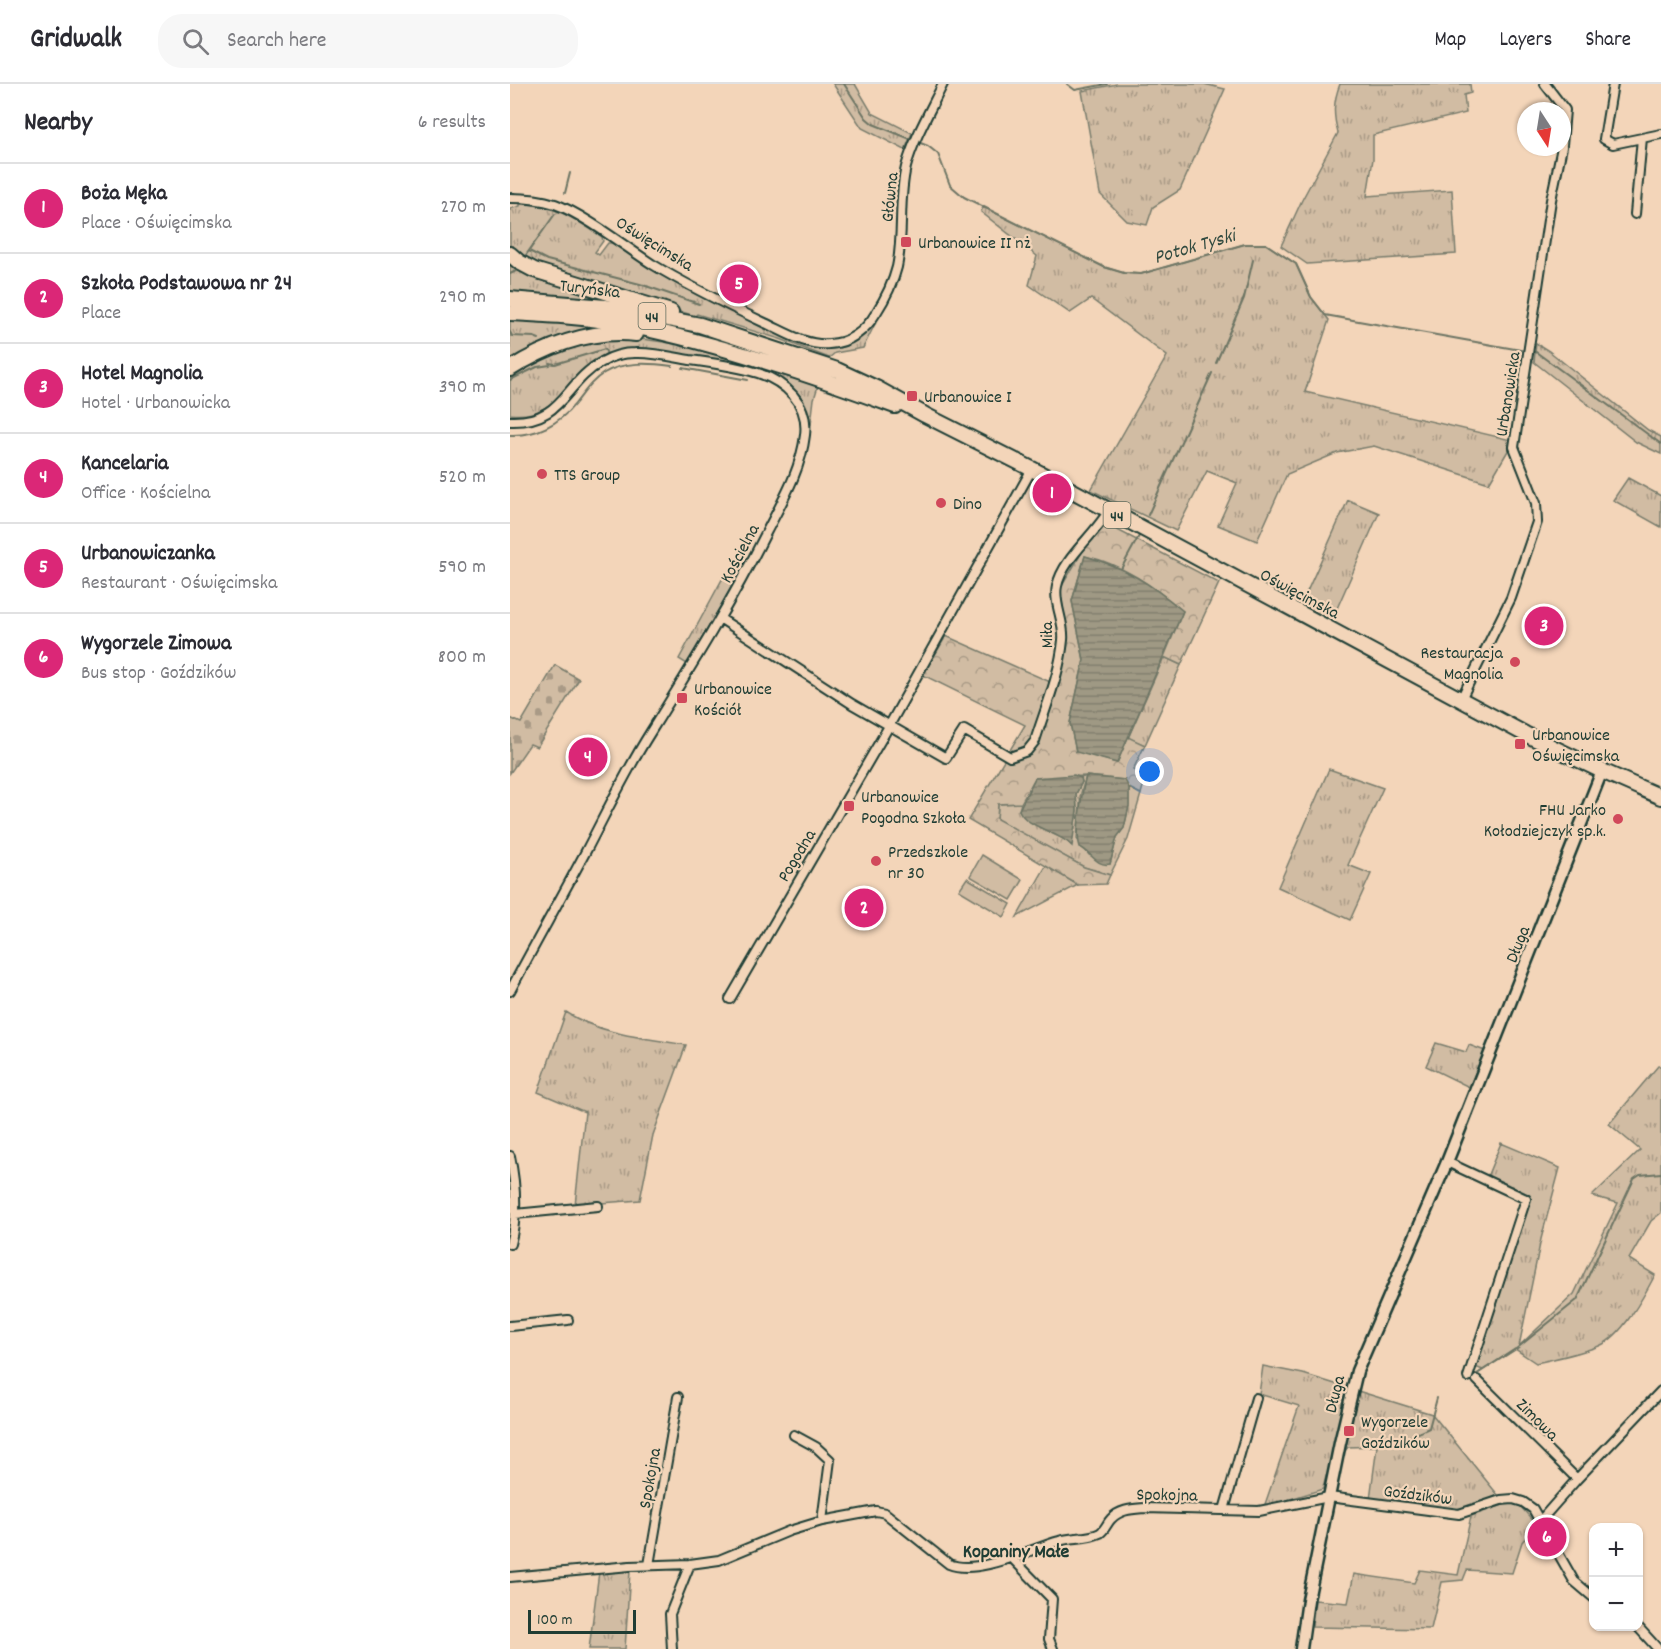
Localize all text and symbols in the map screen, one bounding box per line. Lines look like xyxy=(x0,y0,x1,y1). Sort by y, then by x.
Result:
search box xyxy=(158,14,578,68)
text: Gridwalk xyxy=(30,21,122,61)
icon: search xyxy=(179,25,212,58)
text: Search here xyxy=(227,26,327,57)
text: Map xyxy=(1435,26,1466,56)
text: Layers xyxy=(1499,26,1552,56)
text: Share xyxy=(1585,26,1631,56)
north arrow xyxy=(1517,102,1571,156)
text: Nearby xyxy=(24,105,92,142)
text: 6 results xyxy=(418,109,486,137)
street label: Główna xyxy=(876,171,907,223)
text: Boża Męka xyxy=(81,179,167,210)
text: 1 xyxy=(41,194,46,222)
text: 270 m xyxy=(440,194,486,222)
text: Place · Oświęcimska xyxy=(81,210,232,238)
street label: Oświęcimska xyxy=(610,211,698,279)
water label: Potok Tyski xyxy=(1151,222,1242,273)
place label: Urbanowice II nż xyxy=(918,232,1031,257)
marker: Urbanowice II nż xyxy=(899,235,913,249)
pin: 5 xyxy=(720,262,758,306)
text: Szkoła Podstawowa nr 24 xyxy=(81,269,292,300)
street label: Turyńska xyxy=(558,274,622,307)
text: 2 xyxy=(39,284,48,312)
text: 290 m xyxy=(439,284,486,312)
text: Place xyxy=(81,300,121,328)
road number: 44 xyxy=(638,303,666,329)
street label: Urbanowicka xyxy=(1490,349,1529,439)
text: Hotel Magnolia xyxy=(81,359,203,390)
text: 3 xyxy=(39,374,48,402)
text: 390 m xyxy=(439,374,486,402)
place label: Urbanowice I xyxy=(924,386,1012,411)
marker: Urbanowice I xyxy=(905,389,919,403)
text: Hotel · Urbanowicka xyxy=(81,390,230,418)
text: Kancelaria xyxy=(81,449,168,480)
text: 4 xyxy=(39,464,48,492)
text: 520 m xyxy=(439,464,486,492)
place label: TTS Group xyxy=(554,464,620,489)
marker: TTS Group xyxy=(535,467,549,481)
pin: 1 xyxy=(1032,470,1072,516)
text: Office · Kościelna xyxy=(81,480,210,508)
place label: Dino xyxy=(953,493,982,518)
marker: Dino xyxy=(934,496,948,510)
road number: 44 xyxy=(1104,502,1130,528)
street label: Kościelna xyxy=(715,520,767,588)
text: Urbanowiczanka xyxy=(81,539,215,570)
text: 5 xyxy=(39,554,48,582)
text: 590 m xyxy=(438,554,486,582)
street label: Oświęcimska xyxy=(1254,564,1344,627)
text: Restaurant · Oświęcimska xyxy=(81,570,277,598)
pin: 3 xyxy=(1524,604,1564,648)
street label: Miła xyxy=(1036,621,1061,649)
text: Wygorzele Zimowa xyxy=(81,629,231,660)
place label: Restauracja Magnolia xyxy=(1420,642,1504,688)
text: 6 xyxy=(39,644,48,672)
text: 800 m xyxy=(438,644,486,672)
marker: Restauracja Magnolia xyxy=(1508,655,1522,669)
text: Bus stop · Goździków xyxy=(81,660,236,688)
place label: Urbanowice Kościół xyxy=(694,678,772,724)
marker: Urbanowice Kościół xyxy=(675,691,689,705)
place label: Urbanowice Oświęcimska xyxy=(1532,724,1620,770)
pin: 4 xyxy=(568,734,608,780)
marker: Urbanowice Oświęcimska xyxy=(1513,737,1527,751)
your location xyxy=(1135,757,1164,786)
place label: Urbanowice Pogodna Szkoła xyxy=(861,786,966,832)
marker: Urbanowice Pogodna Szkoła xyxy=(842,799,856,813)
place label: FHU Jarko Kołodziejczyk sp.k. xyxy=(1484,799,1606,845)
marker: FHU Jarko Kołodziejczyk sp.k. xyxy=(1611,812,1625,826)
street label: Pogodna xyxy=(773,825,824,887)
place label: Przedszkole nr 30 xyxy=(888,841,968,887)
marker: Przedszkole nr 30 xyxy=(869,854,883,868)
pin: 2 xyxy=(844,886,884,930)
street label: Długa xyxy=(1501,922,1538,967)
street label: Długa xyxy=(1320,1373,1353,1416)
street label: Zimowa xyxy=(1509,1394,1564,1448)
place label: Wygorzele Goździków xyxy=(1361,1411,1430,1457)
marker: Wygorzele Goździków xyxy=(1342,1424,1356,1438)
street label: Spokojna xyxy=(634,1446,669,1511)
street label: Goździków xyxy=(1382,1480,1453,1513)
street label: Spokojna xyxy=(1136,1483,1198,1510)
pin: 6 xyxy=(1528,1514,1566,1560)
map controls xyxy=(1589,1523,1643,1631)
button: + xyxy=(1589,1523,1643,1577)
district label: Kopaniny Małe xyxy=(963,1539,1069,1567)
button: − xyxy=(1589,1577,1643,1631)
scale bar xyxy=(528,1607,636,1634)
text: 100 m xyxy=(537,1609,573,1632)

